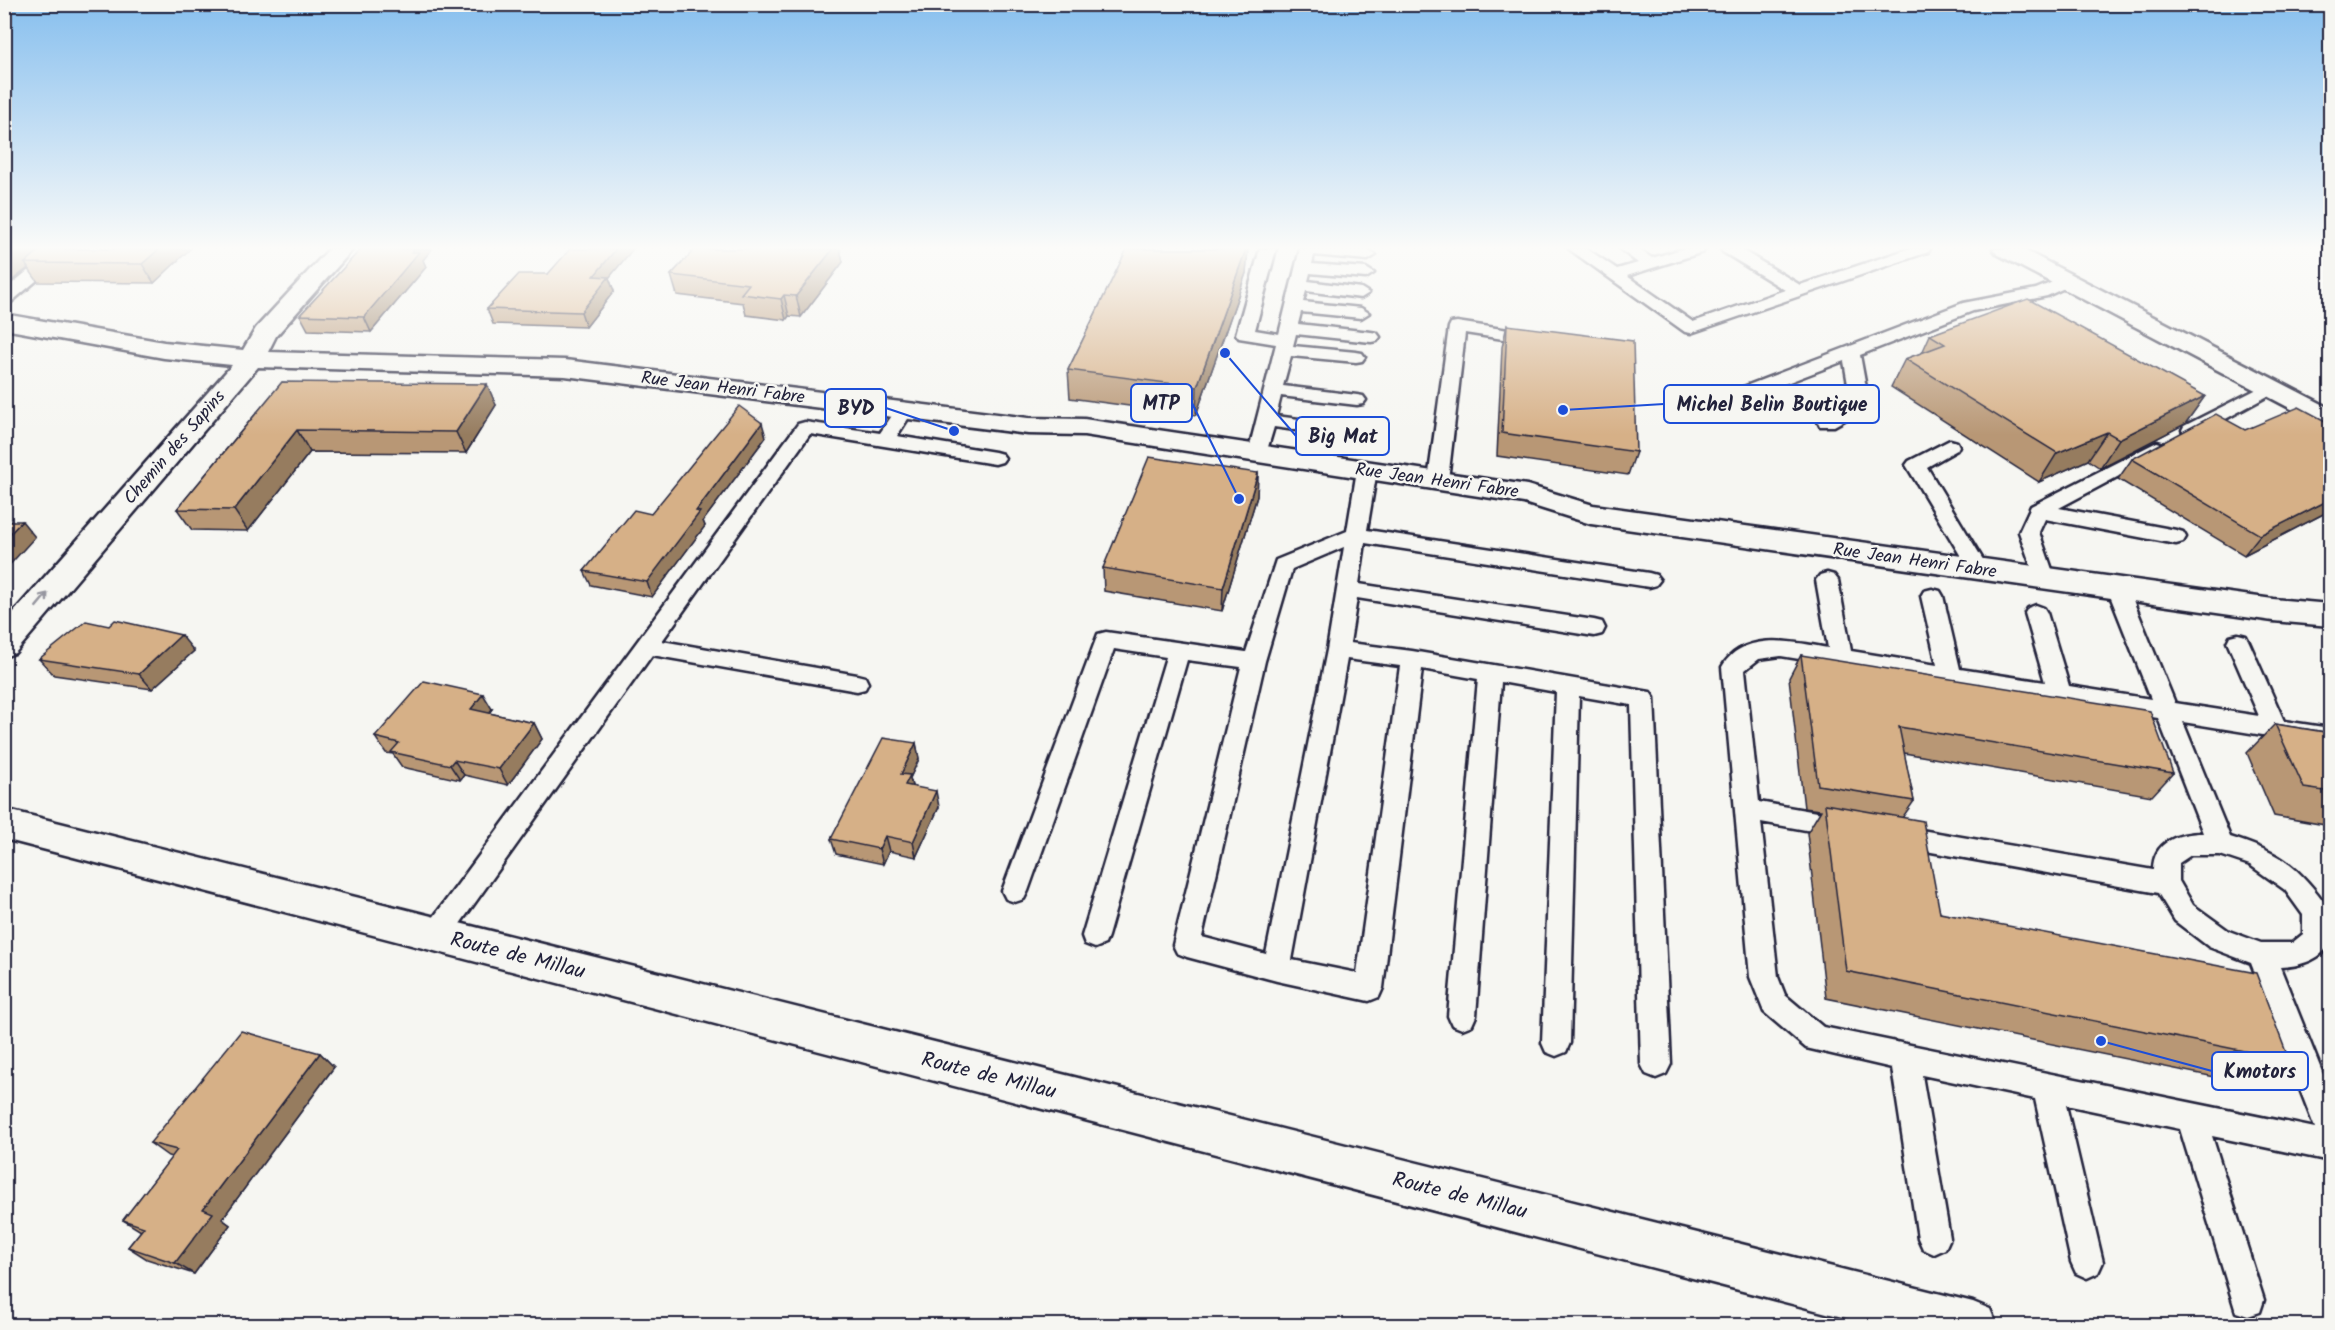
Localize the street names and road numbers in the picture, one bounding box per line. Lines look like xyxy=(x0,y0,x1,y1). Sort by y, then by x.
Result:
street label: Rue Jean Henri Fabre xyxy=(639,364,806,413)
street label: Chemin des Sapins xyxy=(117,384,234,512)
street label: Rue Jean Henri Fabre xyxy=(1353,456,1520,507)
street label: Rue Jean Henri Fabre xyxy=(1831,536,1998,587)
street label: Route de Millau xyxy=(447,924,589,989)
street label: Route de Millau xyxy=(918,1044,1060,1109)
street label: Route de Millau xyxy=(1389,1164,1531,1229)

